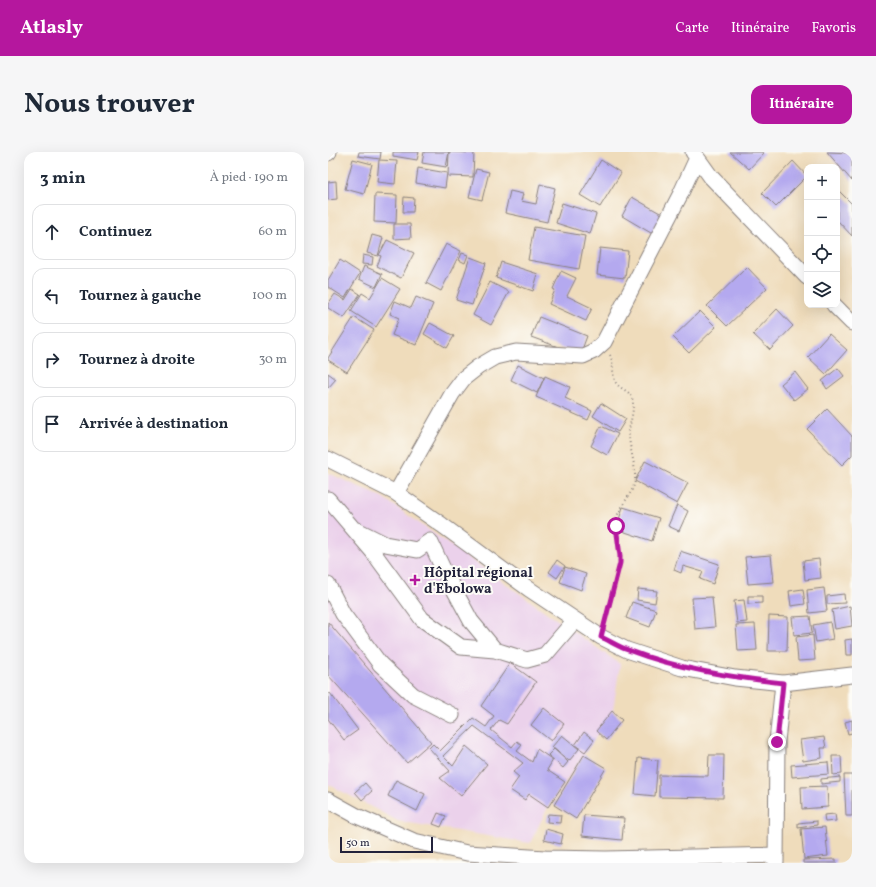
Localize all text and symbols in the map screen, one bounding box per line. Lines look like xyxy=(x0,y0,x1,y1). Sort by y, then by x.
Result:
text: Atlasly xyxy=(20,15,83,41)
text: Carte xyxy=(675,19,709,38)
text: Itinéraire xyxy=(731,19,790,38)
text: Favoris xyxy=(812,19,856,38)
text: Nous trouver xyxy=(24,85,195,124)
button: Itinéraire xyxy=(751,85,852,124)
map controls xyxy=(804,164,840,308)
button: + xyxy=(804,164,840,200)
text: 3 min xyxy=(40,167,86,190)
text: À pied · 190 m xyxy=(210,169,288,187)
button: − xyxy=(804,200,840,236)
icon: ahead xyxy=(41,221,63,243)
text: Continuez xyxy=(79,222,152,243)
text: 60 m xyxy=(259,223,287,241)
button: locate xyxy=(804,236,840,272)
button: layers xyxy=(804,272,840,308)
icon: left xyxy=(41,285,63,307)
text: Tournez à gauche xyxy=(79,286,201,307)
text: 100 m xyxy=(252,287,287,305)
icon: right xyxy=(41,349,63,371)
text: Tournez à droite xyxy=(79,350,195,371)
text: 30 m xyxy=(259,351,287,369)
icon: arrive xyxy=(41,413,63,435)
text: Arrivée à destination xyxy=(79,414,228,435)
route start xyxy=(607,517,625,535)
place label: Hôpital régional d'Ebolowa xyxy=(424,564,533,599)
marker: Hôpital régional d'Ebolowa xyxy=(409,574,421,586)
route end xyxy=(768,733,786,751)
scale bar xyxy=(340,835,433,854)
text: 50 m xyxy=(346,836,370,851)

